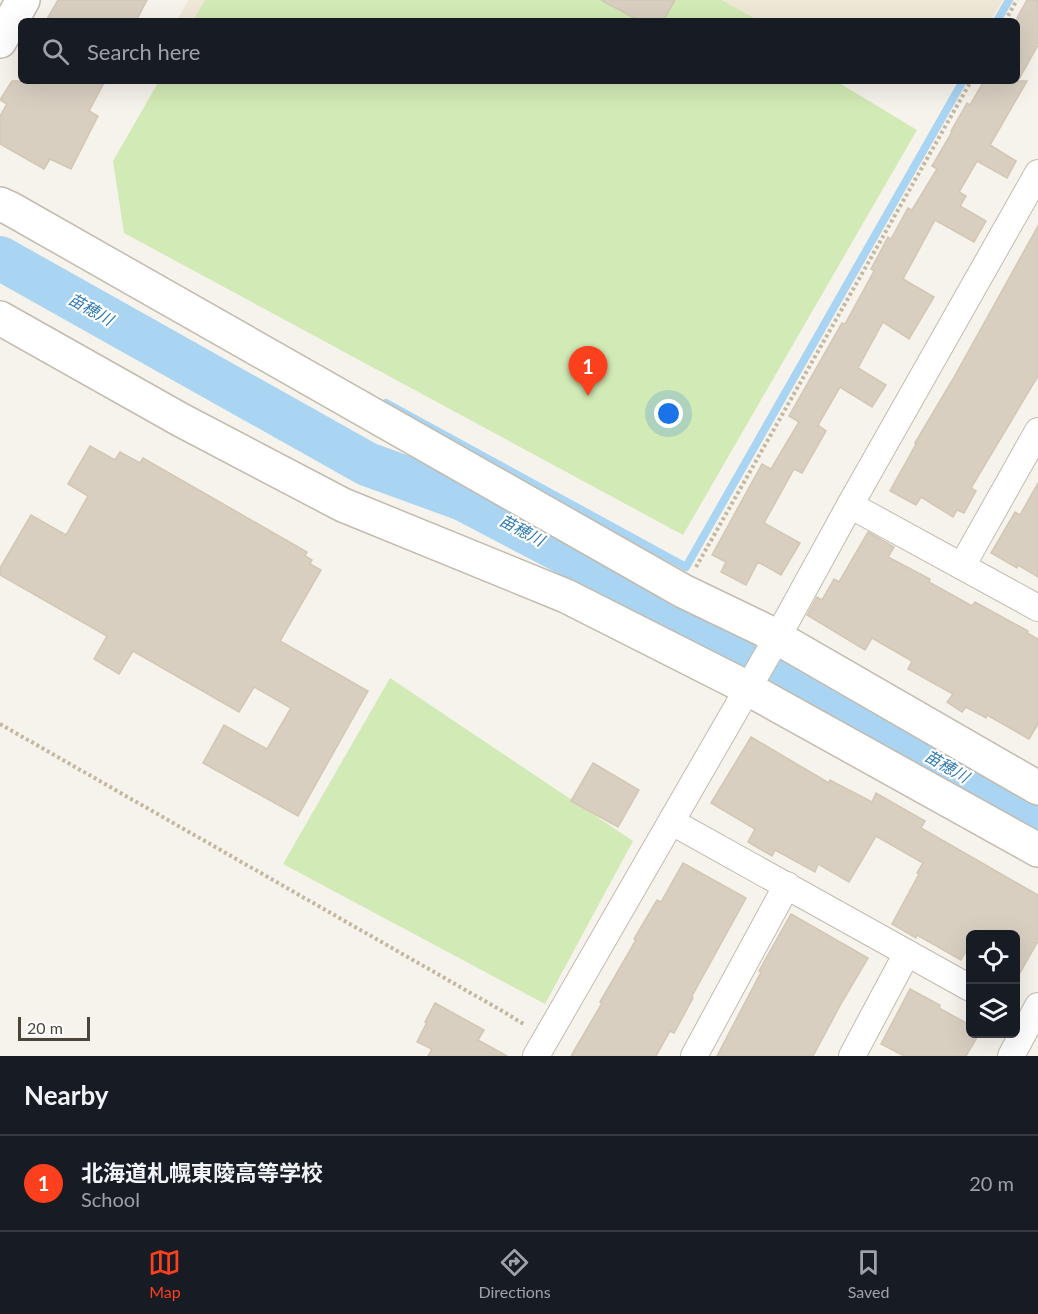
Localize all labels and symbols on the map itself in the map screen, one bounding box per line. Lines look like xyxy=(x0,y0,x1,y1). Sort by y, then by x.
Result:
water label: 苗穂川 xyxy=(66,289,119,329)
pin: 1 xyxy=(568,346,608,396)
your location xyxy=(654,399,683,428)
water label: 苗穂川 xyxy=(497,510,550,550)
water label: 苗穂川 xyxy=(922,745,975,787)
scale bar xyxy=(18,1014,90,1042)

